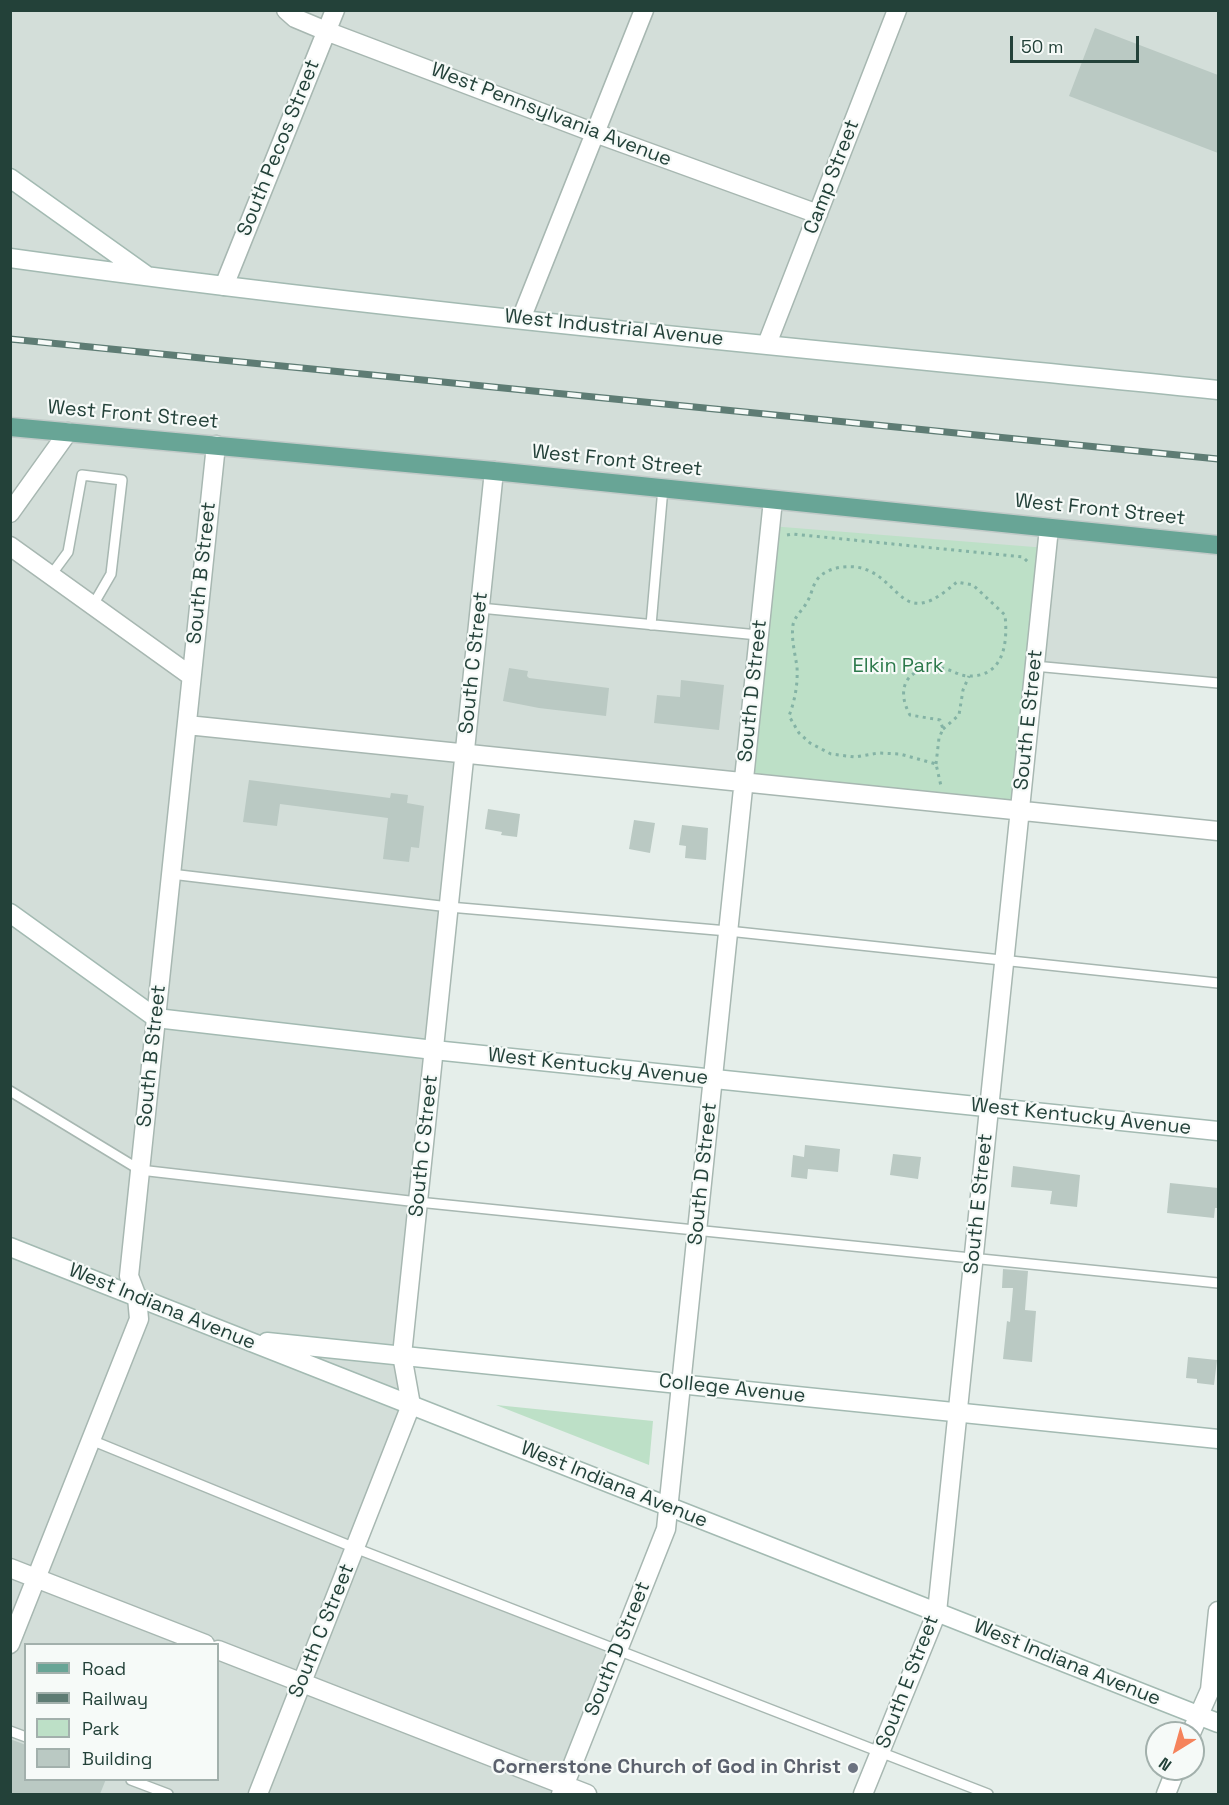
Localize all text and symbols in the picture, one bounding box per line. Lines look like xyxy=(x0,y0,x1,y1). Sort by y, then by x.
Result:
scale bar xyxy=(1013,24,1142,62)
text: 50 m xyxy=(1021,35,1063,58)
street label: South Pecos Street xyxy=(233,56,325,240)
street label: West Pennsylvania Avenue xyxy=(427,58,675,172)
street label: Camp Street xyxy=(799,116,865,238)
street label: West Industrial Avenue xyxy=(503,305,725,351)
street label: West Front Street xyxy=(47,396,219,434)
street label: West Front Street xyxy=(530,440,704,482)
street label: West Front Street xyxy=(1013,489,1187,531)
street label: South B Street xyxy=(183,501,221,645)
street label: South C Street xyxy=(455,591,493,735)
street label: South D Street xyxy=(734,619,772,763)
street label: South E Street xyxy=(1010,649,1048,791)
park label: Elkin Park xyxy=(853,655,943,679)
street label: South B Street xyxy=(133,984,171,1128)
street label: West Kentucky Avenue xyxy=(487,1043,709,1091)
street label: South C Street xyxy=(405,1074,443,1218)
street label: West Kentucky Avenue xyxy=(970,1093,1192,1141)
street label: South D Street xyxy=(684,1102,722,1246)
street label: South E Street xyxy=(960,1133,998,1275)
street label: West Indiana Avenue xyxy=(65,1258,259,1356)
street label: College Avenue xyxy=(658,1369,806,1409)
street label: West Indiana Avenue xyxy=(517,1436,711,1534)
street label: South C Street xyxy=(284,1560,360,1702)
street label: South D Street xyxy=(580,1578,656,1720)
street label: South E Street xyxy=(872,1612,944,1752)
street label: West Indiana Avenue xyxy=(970,1614,1164,1712)
legend xyxy=(24,1643,219,1781)
text: Road xyxy=(82,1657,126,1680)
text: Railway xyxy=(82,1687,148,1710)
text: Park xyxy=(82,1717,119,1740)
north arrow xyxy=(1145,1721,1205,1781)
text: Building xyxy=(82,1747,152,1770)
text: N xyxy=(1154,1753,1176,1776)
place label: Cornerstone Church of God in Christ xyxy=(493,1756,841,1780)
marker: Cornerstone Church of God in Christ xyxy=(846,1761,860,1775)

